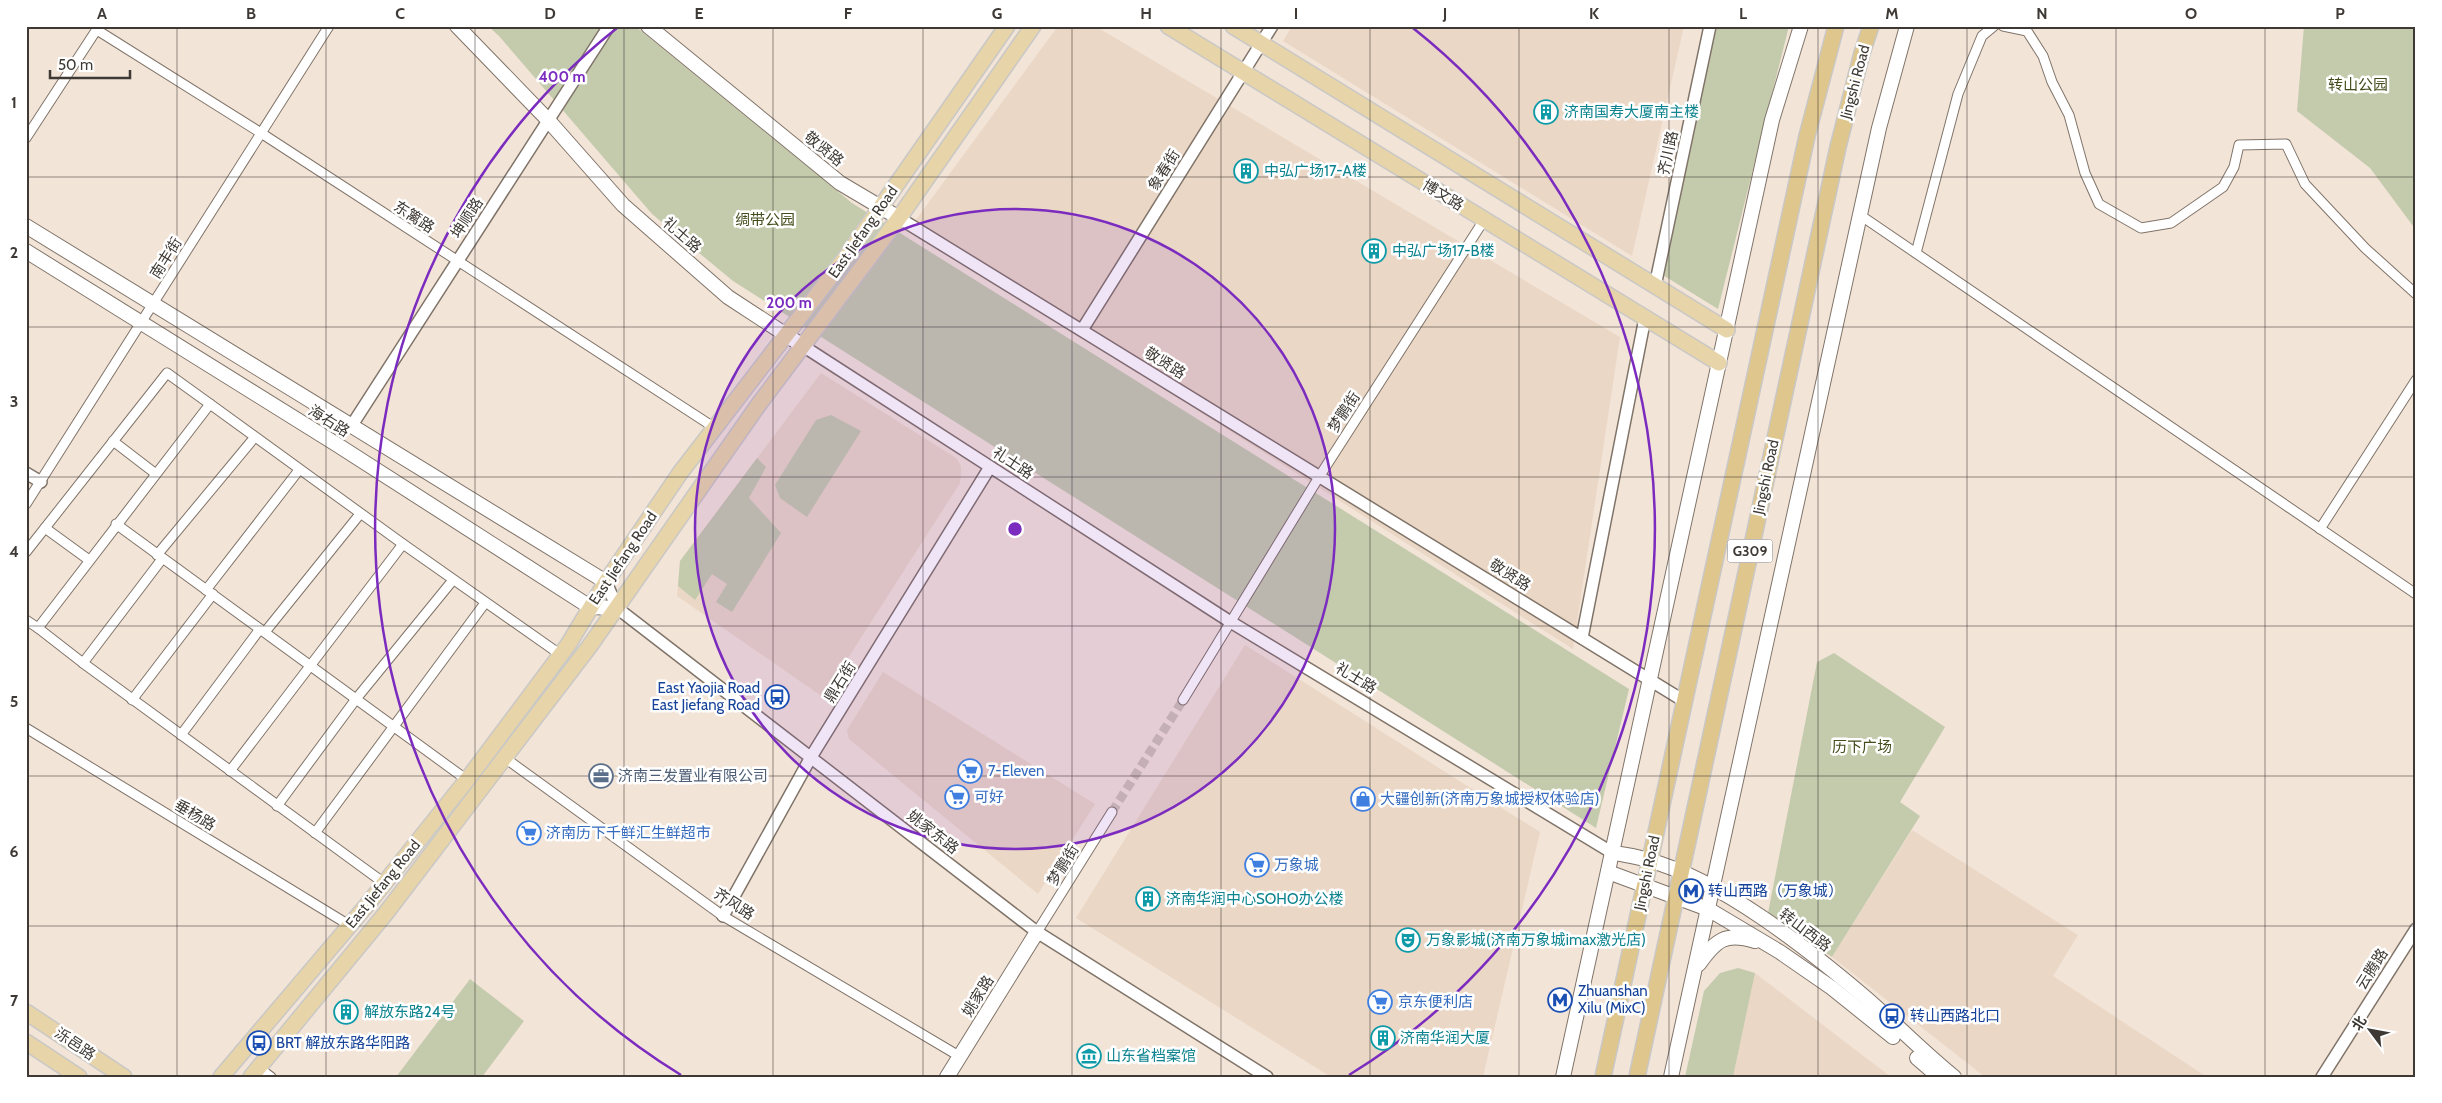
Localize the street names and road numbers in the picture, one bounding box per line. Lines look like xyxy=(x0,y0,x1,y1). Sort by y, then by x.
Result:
street label: Jingshi Road xyxy=(1836,43,1874,122)
street label: 敬贤路 xyxy=(801,128,847,170)
street label: 齐川路 xyxy=(1655,129,1681,177)
street label: 象春街 xyxy=(1144,146,1184,194)
street label: 博文路 xyxy=(1419,176,1467,214)
street label: East Jiefang Road xyxy=(824,182,902,282)
street label: 坤顺路 xyxy=(447,194,487,242)
street label: 东篱路 xyxy=(390,197,438,237)
street label: 礼士路 xyxy=(659,213,705,257)
street label: 南丰街 xyxy=(146,234,186,282)
street label: 敬贤路 xyxy=(1141,343,1189,383)
street label: 梦鹏街 xyxy=(1324,388,1364,436)
street label: 海右路 xyxy=(305,401,353,441)
street label: Jingshi Road xyxy=(1749,438,1783,517)
street label: 礼士路 xyxy=(989,443,1037,483)
street label: East Jiefang Road xyxy=(585,508,661,608)
road number: G309 xyxy=(1728,540,1772,562)
street label: 敬贤路 xyxy=(1486,555,1534,595)
street label: 鼎石街 xyxy=(820,658,860,706)
street label: 礼士路 xyxy=(1332,659,1380,697)
street label: 垂杨路 xyxy=(171,796,219,834)
street label: 姚家东路 xyxy=(904,806,962,858)
street label: Jingshi Road xyxy=(1630,834,1664,913)
street label: East Jiefang Road xyxy=(342,836,424,932)
street label: 梦鹏街 xyxy=(1043,841,1083,889)
street label: 齐风路 xyxy=(710,884,758,924)
street label: 转山西路 xyxy=(1776,905,1834,955)
street label: 云腾路 xyxy=(2352,945,2392,993)
street label: 姚家路 xyxy=(958,972,998,1020)
street label: 泺邑路 xyxy=(51,1024,99,1064)

